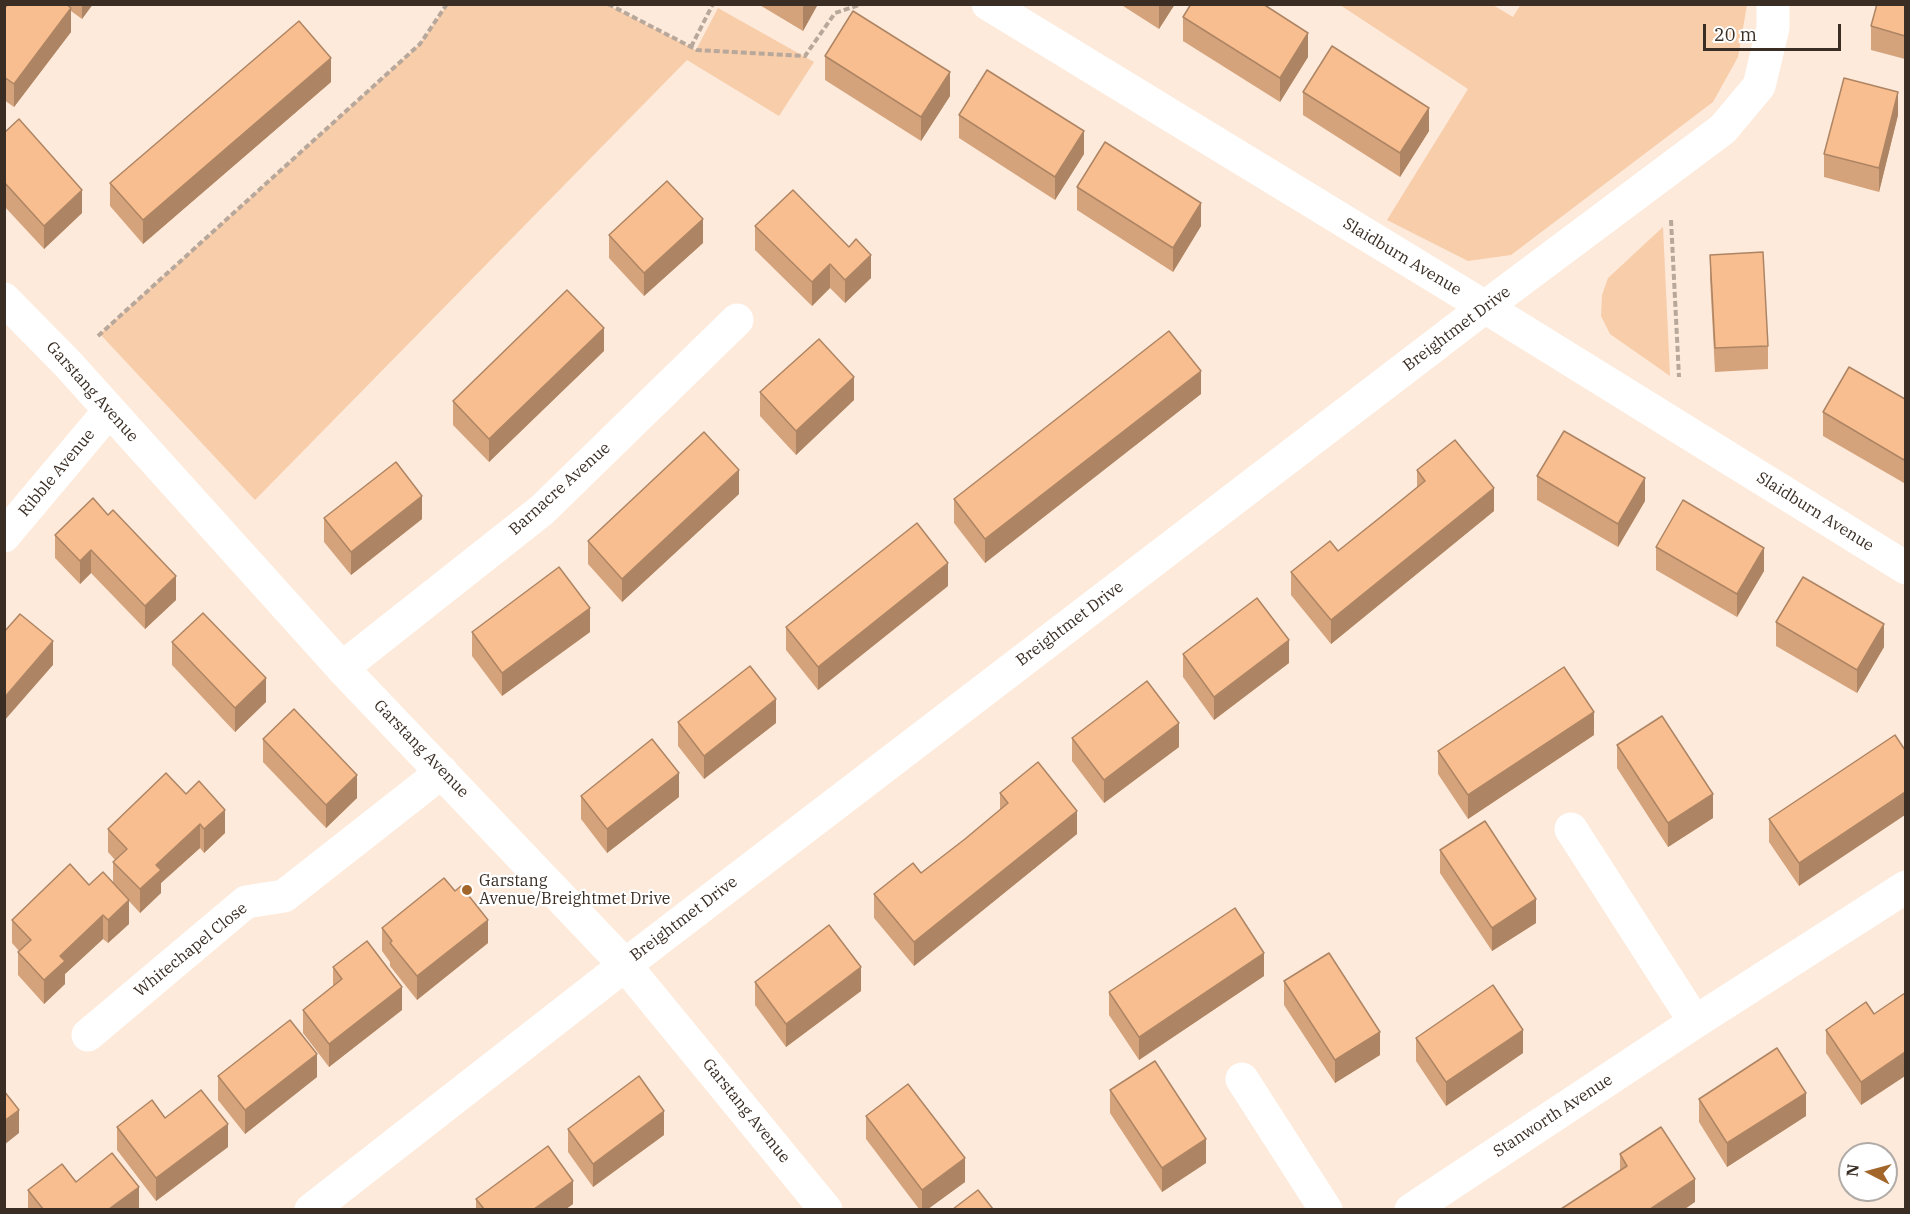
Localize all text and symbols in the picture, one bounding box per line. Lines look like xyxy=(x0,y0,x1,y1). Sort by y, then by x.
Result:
scale bar xyxy=(1706,12,1844,50)
text: 20 m xyxy=(1714,23,1757,46)
street label: Slaidburn Avenue xyxy=(1339,214,1465,300)
street label: Breightmet Drive xyxy=(1400,282,1514,376)
street label: Garstang Avenue xyxy=(42,338,142,446)
street label: Ribble Avenue xyxy=(15,425,99,521)
street label: Barnacre Avenue xyxy=(506,439,614,539)
street label: Slaidburn Avenue xyxy=(1753,468,1877,556)
street label: Breightmet Drive xyxy=(1013,577,1127,671)
street label: Garstang Avenue xyxy=(369,696,473,802)
place label: Garstang Avenue/Breightmet Drive xyxy=(479,871,670,909)
street label: Breightmet Drive xyxy=(627,872,741,966)
marker: Garstang Avenue/Breightmet Drive xyxy=(460,883,474,897)
street label: Whitechapel Close xyxy=(131,899,251,1001)
street label: Garstang Avenue xyxy=(698,1055,794,1167)
street label: Stanworth Avenue xyxy=(1490,1070,1616,1162)
north arrow xyxy=(1838,1142,1898,1202)
text: N xyxy=(1841,1163,1863,1178)

